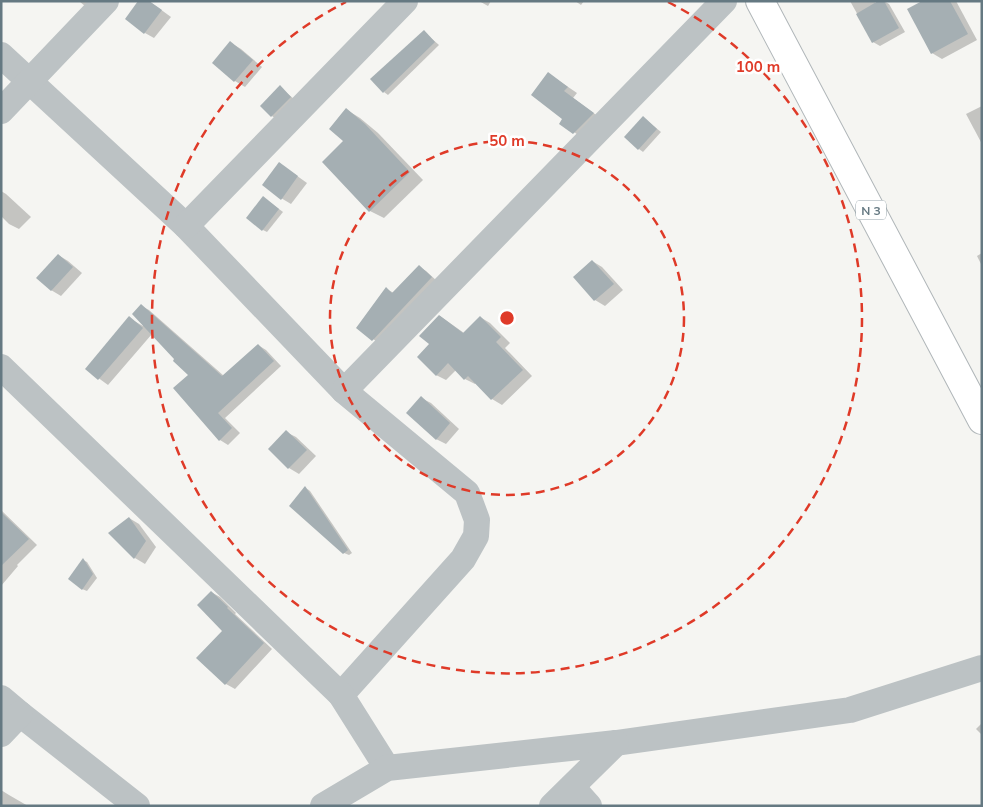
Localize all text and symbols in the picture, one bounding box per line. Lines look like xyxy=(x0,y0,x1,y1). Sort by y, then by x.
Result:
text: 100 m xyxy=(736,57,780,76)
text: 50 m xyxy=(489,131,525,150)
road number: N 3 xyxy=(856,200,886,220)
centre of rings xyxy=(498,309,516,327)

